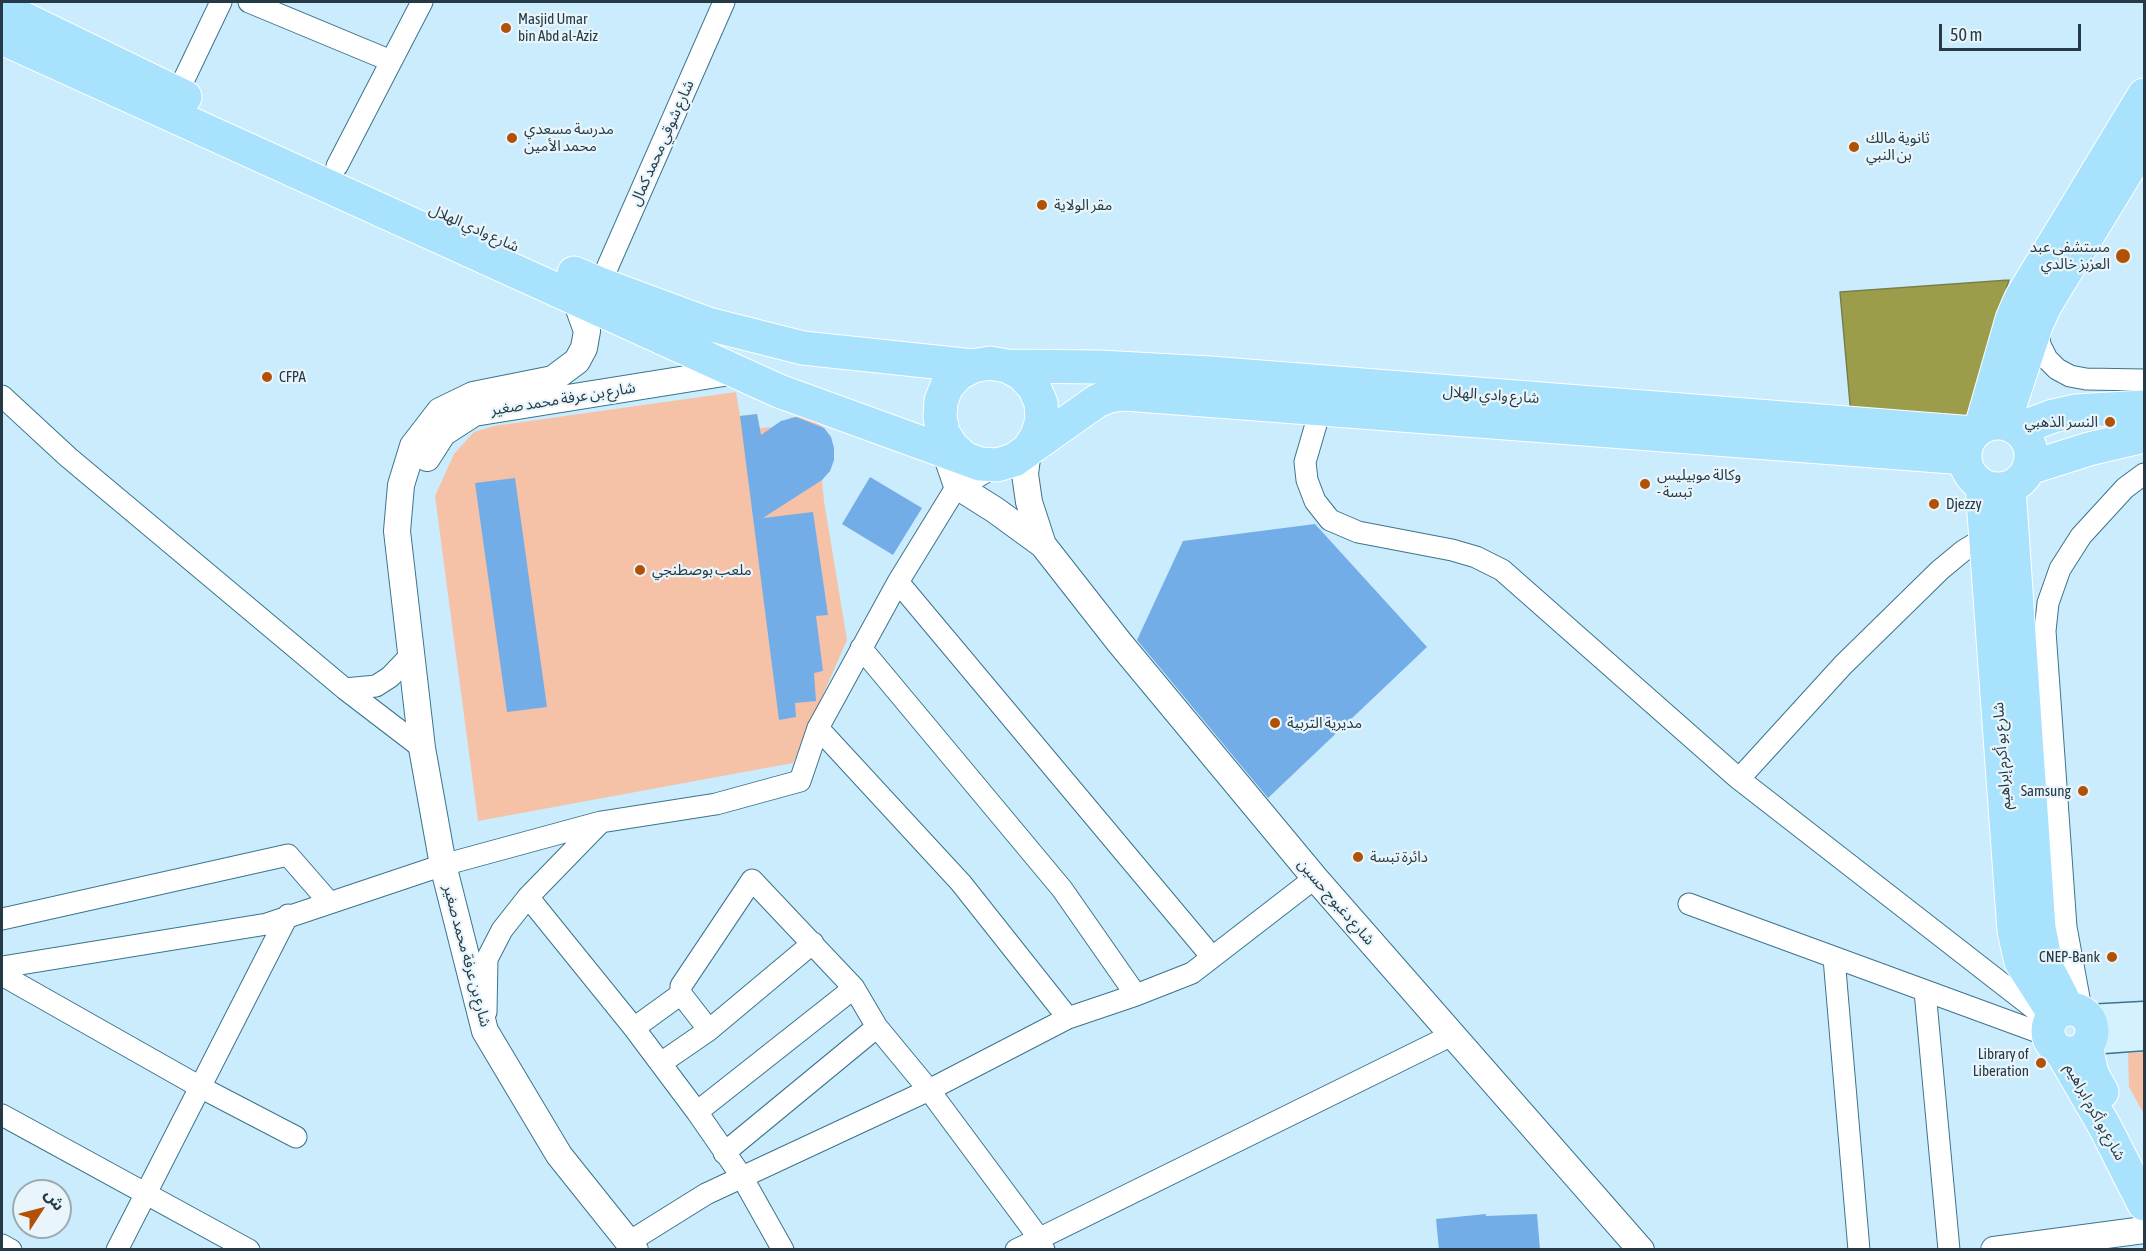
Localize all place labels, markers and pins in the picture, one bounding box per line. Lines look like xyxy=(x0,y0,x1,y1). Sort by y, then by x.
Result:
place label: Masjid Umar bin Abd al-Aziz xyxy=(518,10,598,45)
marker: Masjid Umar bin Abd al-Aziz xyxy=(499,21,513,35)
place label: مدرسة مسعدي محمد الأمين xyxy=(524,120,614,155)
place label: ثانوية مالك بن النبي xyxy=(1866,129,1930,164)
marker: مدرسة مسعدي محمد الأمين xyxy=(505,131,519,145)
marker: ثانوية مالك بن النبي xyxy=(1847,140,1861,154)
place label: مقر الولاية xyxy=(1054,196,1112,214)
marker: مقر الولاية xyxy=(1035,198,1049,212)
place label: مستشفى عبد العزبز خالدي xyxy=(2030,238,2110,273)
marker: مستشفى عبد العزبز خالدي xyxy=(2114,247,2132,265)
place label: CFPA xyxy=(279,368,306,386)
marker: CFPA xyxy=(260,370,274,384)
place label: النسر الذهبي xyxy=(2024,413,2098,431)
marker: النسر الذهبي xyxy=(2103,415,2117,429)
place label: وكالة موبيليس - تبسة xyxy=(1657,466,1741,501)
marker: وكالة موبيليس - تبسة xyxy=(1638,477,1652,491)
place label: Djezzy xyxy=(1946,495,1982,513)
marker: Djezzy xyxy=(1927,497,1941,511)
place label: ملعب بوصطنجي xyxy=(652,561,752,579)
marker: ملعب بوصطنجي xyxy=(633,563,647,577)
place label: مديرية التربية xyxy=(1287,714,1362,732)
marker: مديرية التربية xyxy=(1268,716,1282,730)
place label: Samsung xyxy=(2021,782,2071,800)
marker: Samsung xyxy=(2076,784,2090,798)
place label: دائرة تبسة xyxy=(1370,848,1428,866)
marker: دائرة تبسة xyxy=(1351,850,1365,864)
place label: CNEP-Bank xyxy=(2039,948,2100,966)
marker: CNEP-Bank xyxy=(2105,950,2119,964)
place label: Library of Liberation xyxy=(1973,1045,2029,1080)
marker: Library of Liberation xyxy=(2034,1056,2048,1070)

